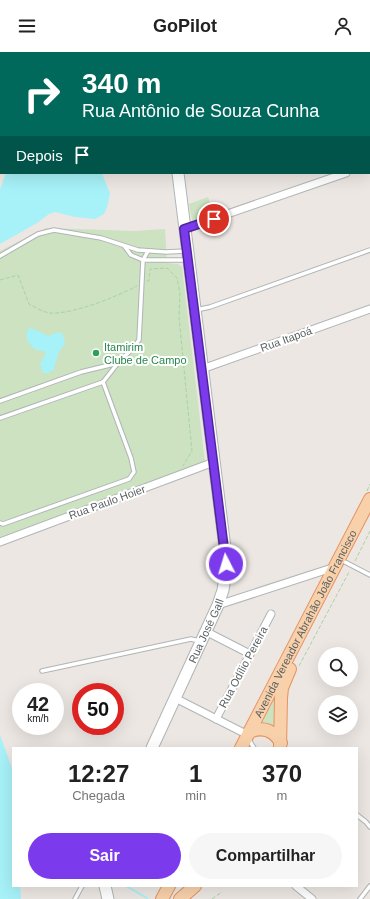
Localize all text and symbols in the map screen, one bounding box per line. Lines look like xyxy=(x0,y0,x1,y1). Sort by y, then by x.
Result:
icon: menu xyxy=(16,15,38,37)
icon: person xyxy=(332,15,354,37)
text: GoPilot xyxy=(153,16,217,36)
icon: right xyxy=(16,68,68,120)
text: 340 m xyxy=(82,68,161,99)
text: Rua Antônio de Souza Cunha xyxy=(82,101,319,121)
icon: arrive xyxy=(71,144,93,166)
text: Depois xyxy=(16,147,63,164)
pin xyxy=(197,202,231,236)
icon: arrive xyxy=(203,208,225,230)
street label: Rua Itapoá xyxy=(259,324,314,354)
place label: Itamirim Clube de Campo xyxy=(104,341,187,366)
marker: Itamirim Clube de Campo xyxy=(91,348,101,358)
street label: Rua Paulo Hoier xyxy=(67,482,147,521)
street label: Avenida Vereador Abrahão João Francisco xyxy=(252,528,359,719)
position arrow xyxy=(205,543,247,585)
street label: Rua José Gall xyxy=(186,597,226,665)
street label: Rua Odílio Pereira xyxy=(216,623,270,710)
map controls xyxy=(318,647,358,735)
button: search xyxy=(318,647,358,687)
speed limit sign: 50 xyxy=(72,683,124,735)
text: 42 xyxy=(27,693,49,715)
button: layers xyxy=(318,695,358,735)
text: km/h xyxy=(27,713,49,724)
text: 12:27 xyxy=(68,760,129,787)
text: 1 xyxy=(189,760,202,787)
text: 370 xyxy=(262,760,302,787)
text: Chegada xyxy=(72,788,125,803)
text: min xyxy=(185,788,206,803)
text: m xyxy=(277,788,287,803)
button: Sair xyxy=(28,833,181,879)
button: Compartilhar xyxy=(189,833,342,879)

